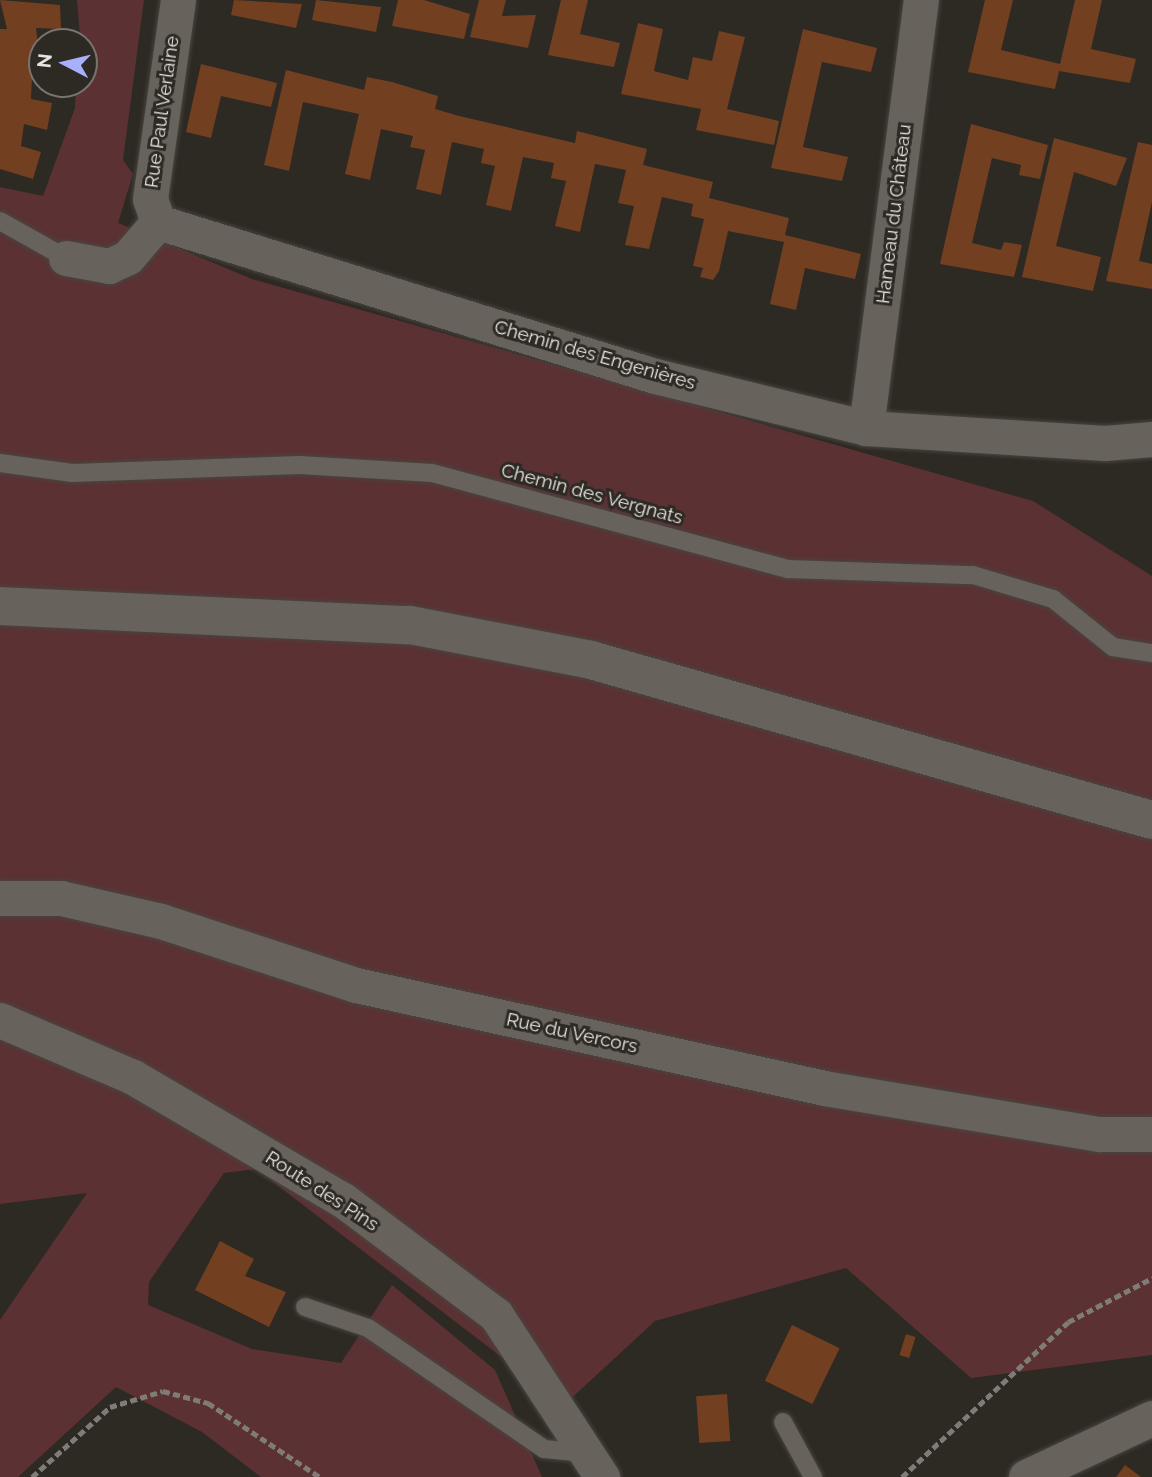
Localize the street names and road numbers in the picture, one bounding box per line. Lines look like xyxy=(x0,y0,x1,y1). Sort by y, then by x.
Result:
street label: Rue Paul Verlaine xyxy=(140,34,184,190)
street label: Hameau du Château xyxy=(872,123,916,305)
street label: Chemin des Engenières xyxy=(492,315,698,395)
street label: Chemin des Vergnats xyxy=(498,459,686,529)
street label: Rue du Vercors xyxy=(504,1008,640,1058)
street label: Route des Pins xyxy=(261,1146,383,1236)

